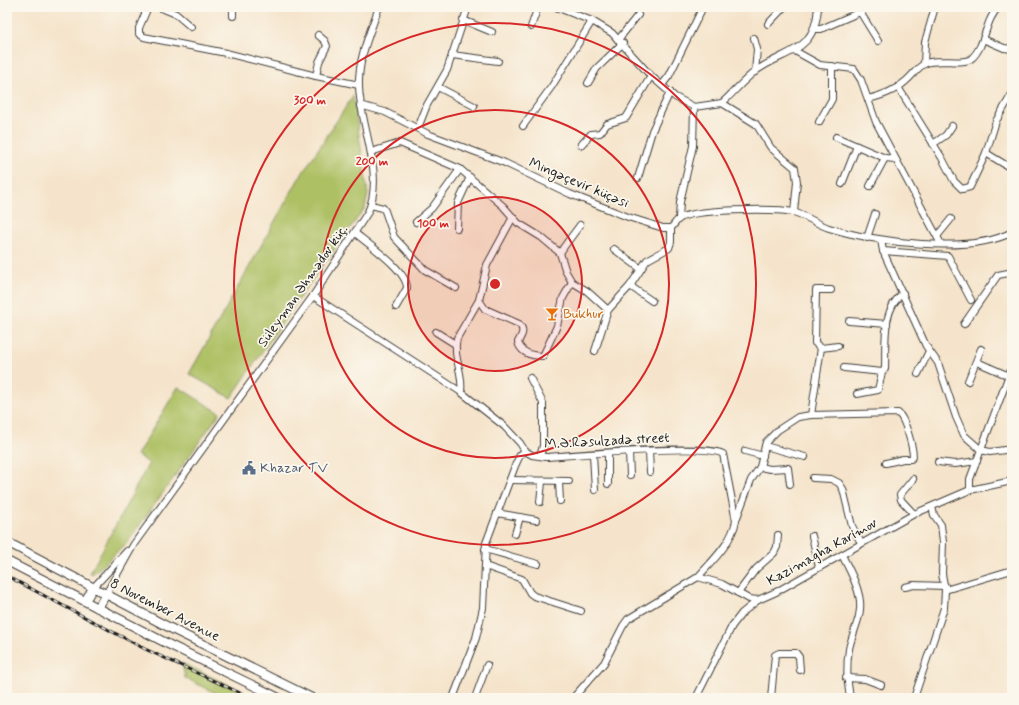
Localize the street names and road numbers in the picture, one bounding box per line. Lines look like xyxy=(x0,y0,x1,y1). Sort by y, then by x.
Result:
street label: Mingəçevir küçəsi xyxy=(526,154,632,213)
street label: Süleyman Əhmədov küç. xyxy=(254,221,352,351)
street label: M.Ə.Rəsulzadə street xyxy=(544,429,670,453)
street label: Kazimagha Karimov xyxy=(763,514,881,590)
street label: 8 November Avenue xyxy=(107,575,223,646)

